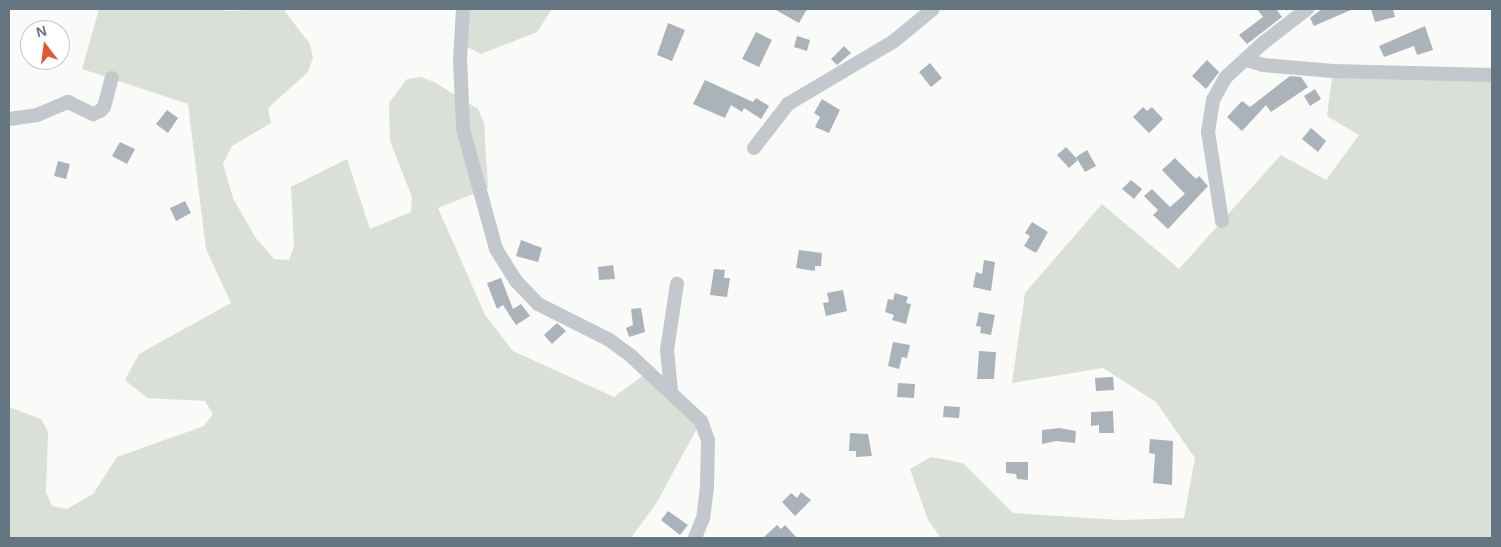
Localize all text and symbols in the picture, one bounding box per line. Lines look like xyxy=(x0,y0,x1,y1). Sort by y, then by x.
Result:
north arrow xyxy=(20,20,70,70)
text: N xyxy=(34,22,48,41)

